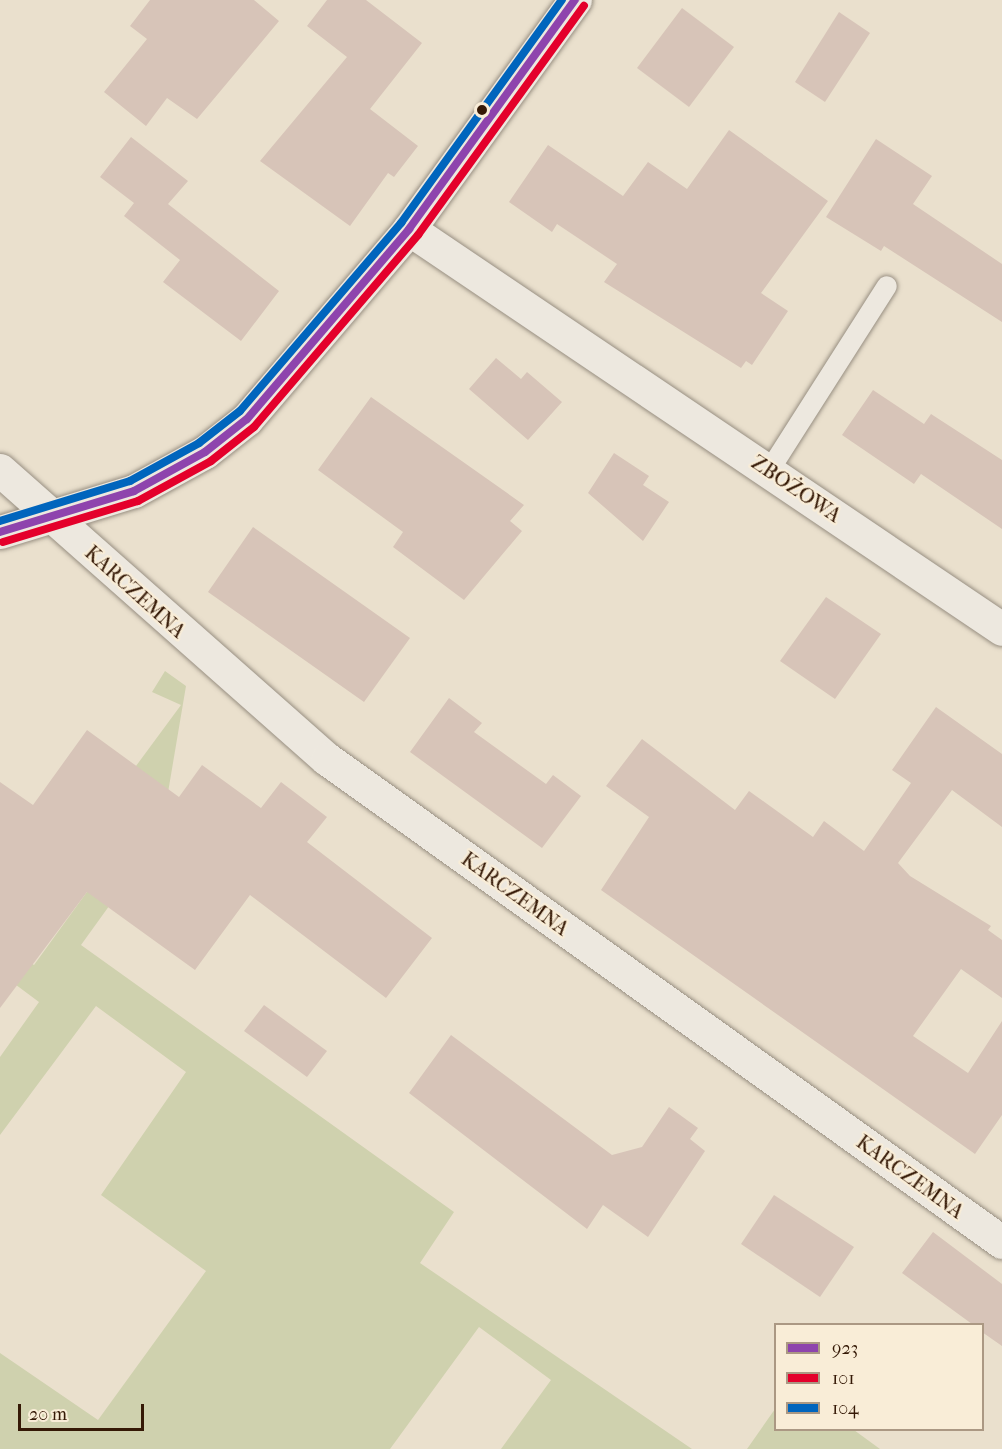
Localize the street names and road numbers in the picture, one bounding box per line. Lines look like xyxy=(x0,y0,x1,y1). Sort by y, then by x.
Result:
street label: ZBOŻOWA xyxy=(747,450,845,528)
street label: KARCZEMNA xyxy=(80,541,190,643)
street label: KARCZEMNA xyxy=(457,847,573,941)
street label: KARCZEMNA xyxy=(852,1130,968,1224)

